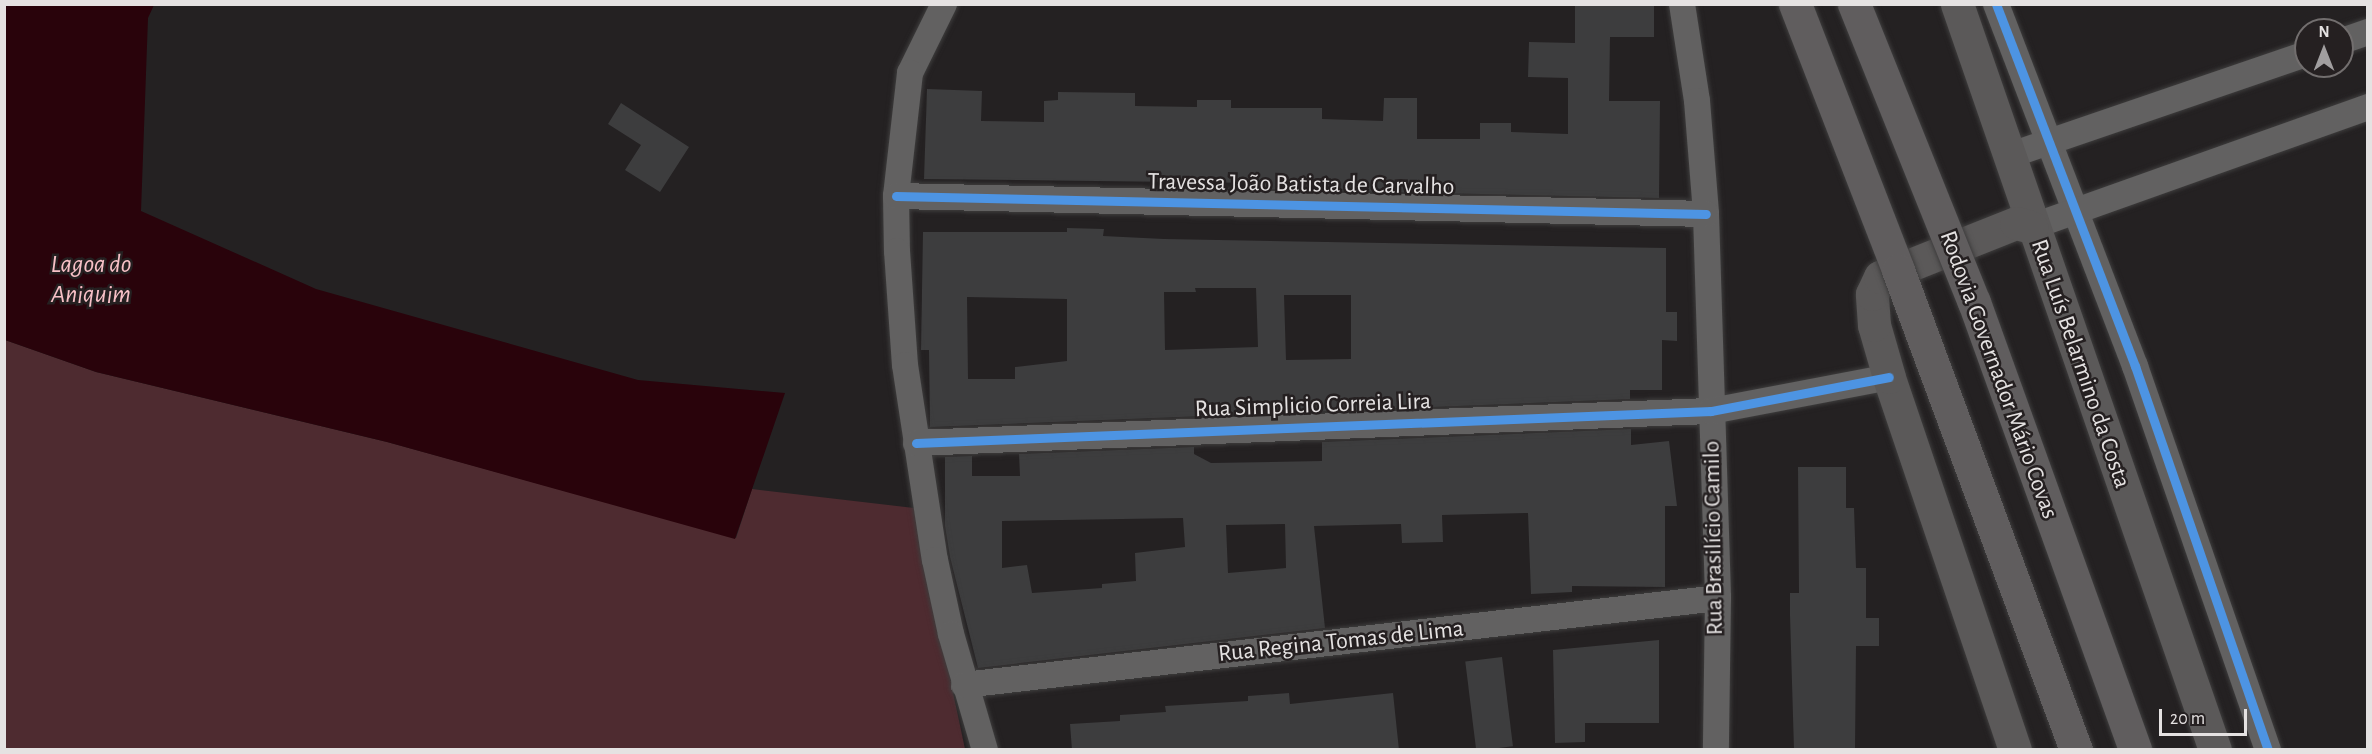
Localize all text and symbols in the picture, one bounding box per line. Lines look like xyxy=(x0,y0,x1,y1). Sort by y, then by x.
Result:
north arrow xyxy=(2294,18,2354,78)
text: N xyxy=(2318,24,2330,40)
street label: Travessa João Batista de Carvalho xyxy=(1147,168,1455,202)
street label: Rodovia Governador Mário Covas xyxy=(1932,227,2064,523)
street label: Rua Luís Belarmino da Costa xyxy=(2024,236,2136,492)
water label: Lagoa do Aniquim xyxy=(50,249,132,310)
street label: Rua Simplicio Correia Lira xyxy=(1194,387,1432,425)
street label: Rua Brasilício Camilo xyxy=(1698,440,1730,636)
street label: Rua Regina Tomas de Lima xyxy=(1217,615,1465,669)
scale bar xyxy=(2162,697,2250,735)
text: 20 m xyxy=(2170,710,2205,728)

